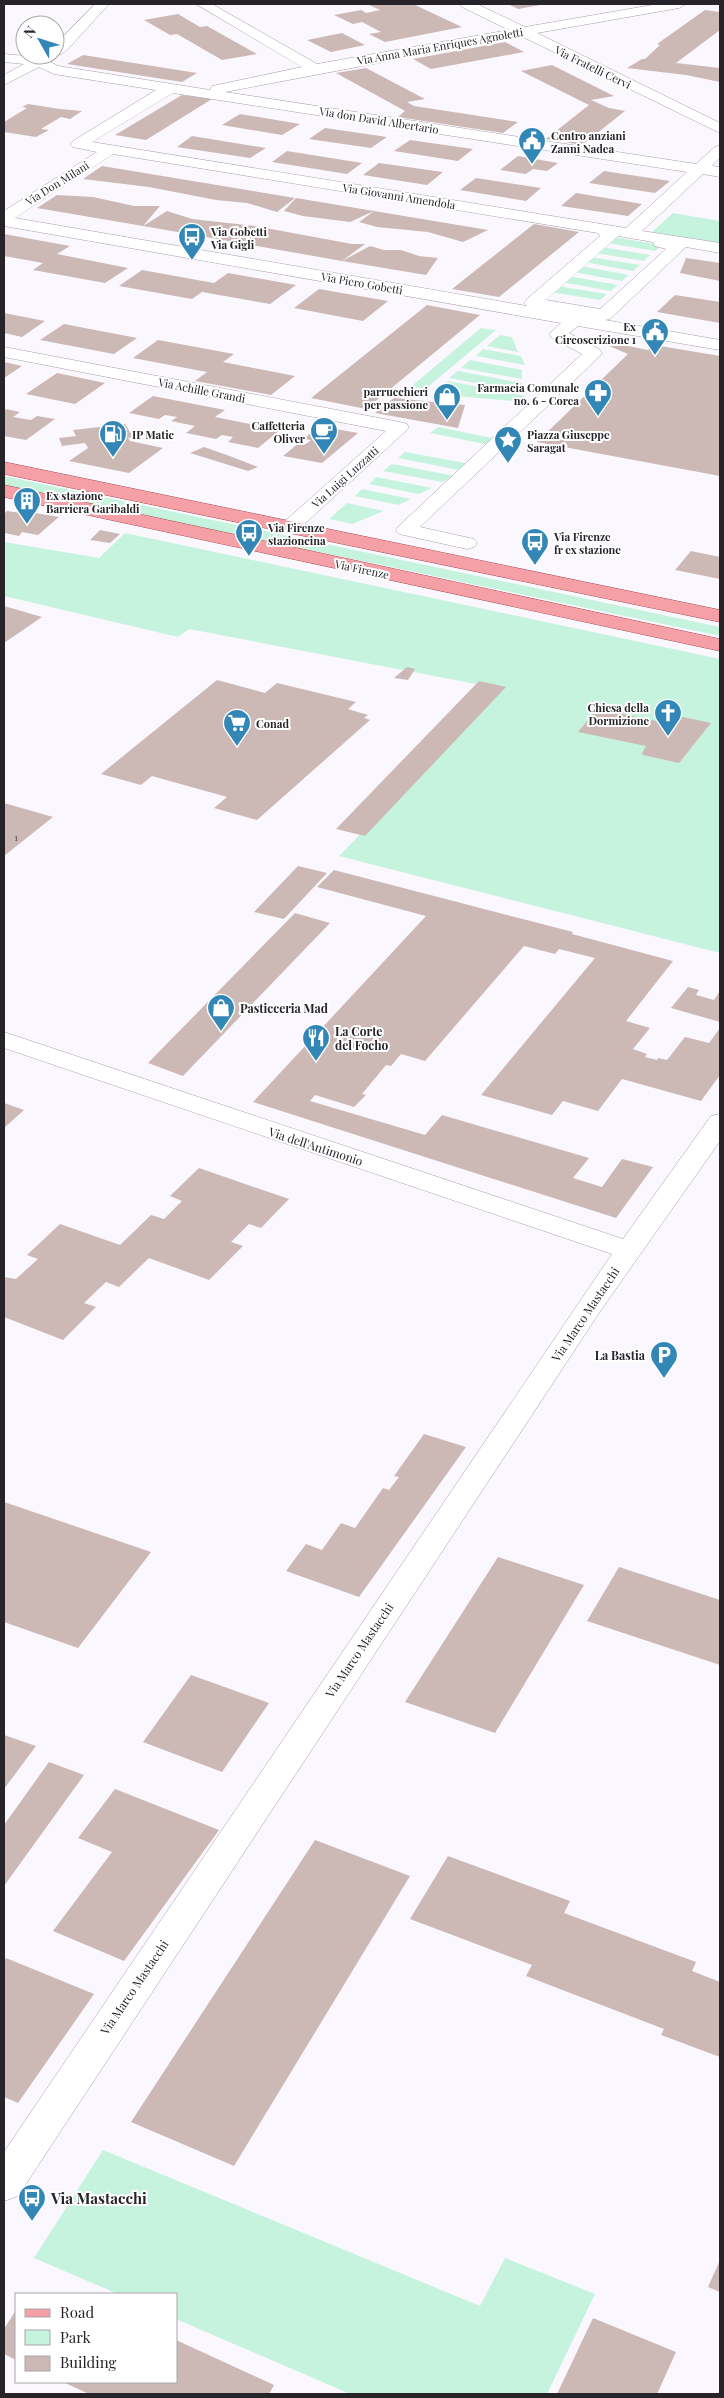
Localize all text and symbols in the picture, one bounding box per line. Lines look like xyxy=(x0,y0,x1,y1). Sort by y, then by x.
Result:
north arrow xyxy=(15,15,65,65)
text: N xyxy=(19,22,40,41)
street label: Via Anna Maria Enriques Agnoletti xyxy=(355,24,524,68)
street label: Via Fratelli Cervi xyxy=(552,42,634,92)
street label: Via don David Albertario xyxy=(317,103,440,137)
public building icon: Centro anziani Zanni Nadea xyxy=(517,126,547,165)
place label: Centro anziani Zanni Nadea xyxy=(551,128,626,156)
street label: Via Don Milani xyxy=(21,157,92,209)
street label: Via Giovanni Amendola xyxy=(340,180,457,212)
bus stop icon: Via Gobetti Via Gigli xyxy=(177,222,207,261)
place label: Via Gobetti Via Gigli xyxy=(210,224,267,252)
street label: Via Piero Gobetti xyxy=(319,268,404,298)
public building icon: Ex Circoscrizione 1 xyxy=(640,317,670,356)
place label: Ex Circoscrizione 1 xyxy=(555,319,636,347)
street label: Via Achille Grandi xyxy=(156,374,247,406)
pharmacy icon: Farmacia Comunale no. 6 - Corea xyxy=(583,378,613,417)
place label: Farmacia Comunale no. 6 - Corea xyxy=(477,380,579,408)
shop icon: parrucchieri per passione xyxy=(432,382,462,421)
place label: parrucchieri per passione xyxy=(364,384,429,412)
cafe icon: Caffetteria Oliver xyxy=(309,416,339,455)
place label: Caffetteria Oliver xyxy=(252,418,306,446)
fuel station icon: IP Matic xyxy=(98,419,128,458)
place icon: Piazza Giuseppe Saragat xyxy=(493,425,523,464)
place label: IP Matic xyxy=(132,427,175,442)
place label: Piazza Giuseppe Saragat xyxy=(527,427,610,455)
street label: Via Luigi Luzzatti xyxy=(308,443,382,512)
building icon: Ex stazione Barriera Garibaldi xyxy=(12,486,42,525)
place label: Ex stazione Barriera Garibaldi xyxy=(46,488,140,516)
bus stop icon: Via Firenze stazioncina xyxy=(234,518,264,557)
place label: Via Firenze stazioncina xyxy=(267,520,326,548)
bus stop icon: Via Firenze fr ex stazione xyxy=(520,527,550,566)
place label: Via Firenze fr ex stazione xyxy=(553,529,621,557)
street label: Via Firenze xyxy=(333,556,391,582)
church icon: Chiesa della Dormizione xyxy=(653,698,683,737)
place label: Chiesa della Dormizione xyxy=(588,700,649,728)
supermarket icon: Conad xyxy=(222,708,252,747)
place label: Conad xyxy=(256,716,289,731)
house number: 1 xyxy=(14,830,18,844)
shop icon: Pasticceria Mad xyxy=(206,993,236,1032)
place label: Pasticceria Mad xyxy=(240,1000,328,1016)
restaurant icon: La Corte del Focho xyxy=(301,1023,331,1062)
place label: La Corte del Focho xyxy=(335,1023,389,1053)
street label: Via dell'Antimonio xyxy=(266,1123,366,1169)
street label: Via Marco Mastacchi xyxy=(547,1263,623,1365)
parking icon: La Bastia xyxy=(649,1340,679,1379)
place label: La Bastia xyxy=(595,1347,646,1363)
street label: Via Marco Mastacchi xyxy=(321,1599,397,1701)
street label: Via Marco Mastacchi xyxy=(96,1936,172,2038)
bus stop icon: Via Mastacchi xyxy=(17,2183,47,2222)
place label: Via Mastacchi xyxy=(50,2188,147,2208)
legend xyxy=(15,2293,178,2383)
text: Road xyxy=(60,2302,94,2322)
text: Park xyxy=(60,2327,92,2347)
text: Building xyxy=(60,2352,117,2372)

